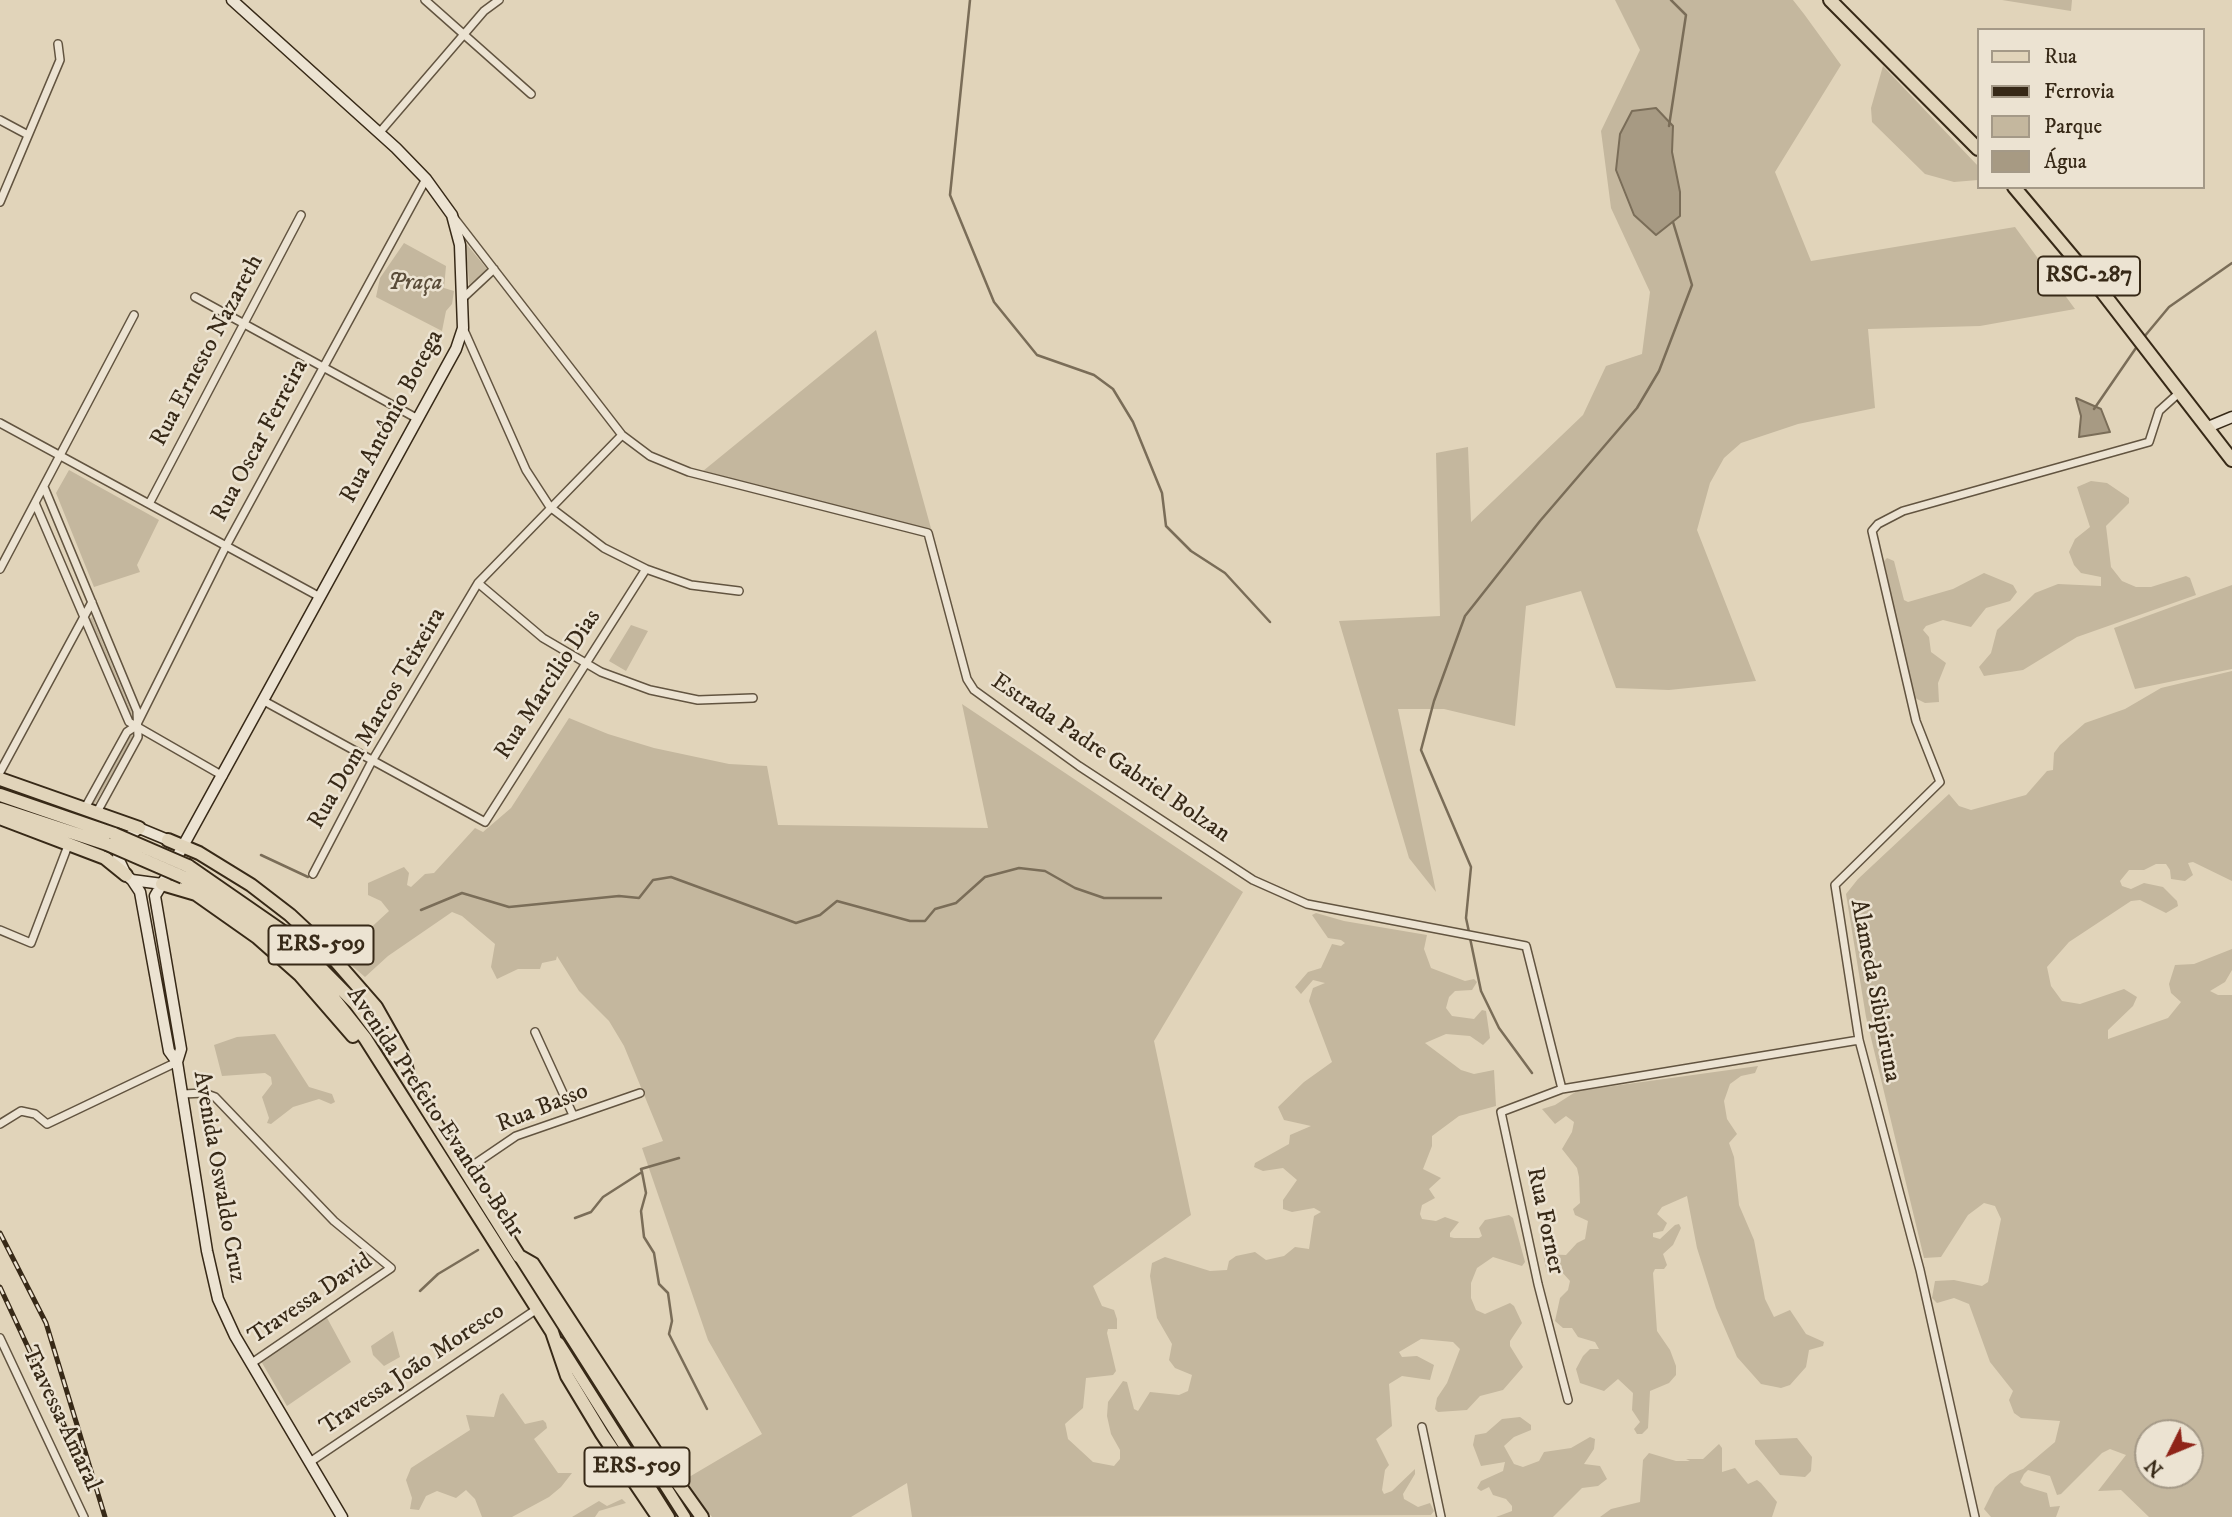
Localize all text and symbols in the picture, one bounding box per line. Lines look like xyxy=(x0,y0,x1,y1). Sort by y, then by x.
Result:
legend xyxy=(1976,28,2204,189)
text: Rua xyxy=(2044,44,2077,70)
text: Ferrovia xyxy=(2044,79,2114,105)
text: Parque xyxy=(2044,114,2102,140)
text: Água xyxy=(2044,149,2087,175)
street label: Rua Ernesto Nazareth xyxy=(145,250,271,452)
road number: RSC-287 xyxy=(2038,256,2140,296)
park label: Praça xyxy=(388,270,442,298)
street label: Rua Antônio Botega xyxy=(335,326,451,508)
street label: Rua Oscar Ferreira xyxy=(206,355,316,527)
street label: Rua Dom Marcos Teixeira xyxy=(303,603,453,835)
street label: Rua Marcilio Dias xyxy=(490,605,608,765)
street label: Estrada Padre Gabriel Bolzan xyxy=(985,668,1235,850)
street label: Alameda Sibipiruna xyxy=(1842,897,1906,1085)
road number: ERS-509 xyxy=(268,926,374,964)
street label: Avenida Prefeito Evandro Behr xyxy=(339,982,529,1244)
street label: Avenida Oswaldo Cruz xyxy=(185,1069,251,1285)
street label: Rua Basso xyxy=(493,1078,593,1140)
street label: Rua Forner xyxy=(1519,1165,1569,1277)
street label: Travessa David xyxy=(244,1248,378,1352)
street label: Travessa João Moresco xyxy=(315,1298,511,1442)
street label: Travessa Amaral xyxy=(14,1342,106,1496)
north arrow xyxy=(2134,1419,2204,1489)
road number: ERS-509 xyxy=(584,1448,690,1486)
text: N xyxy=(2141,1454,2168,1481)

